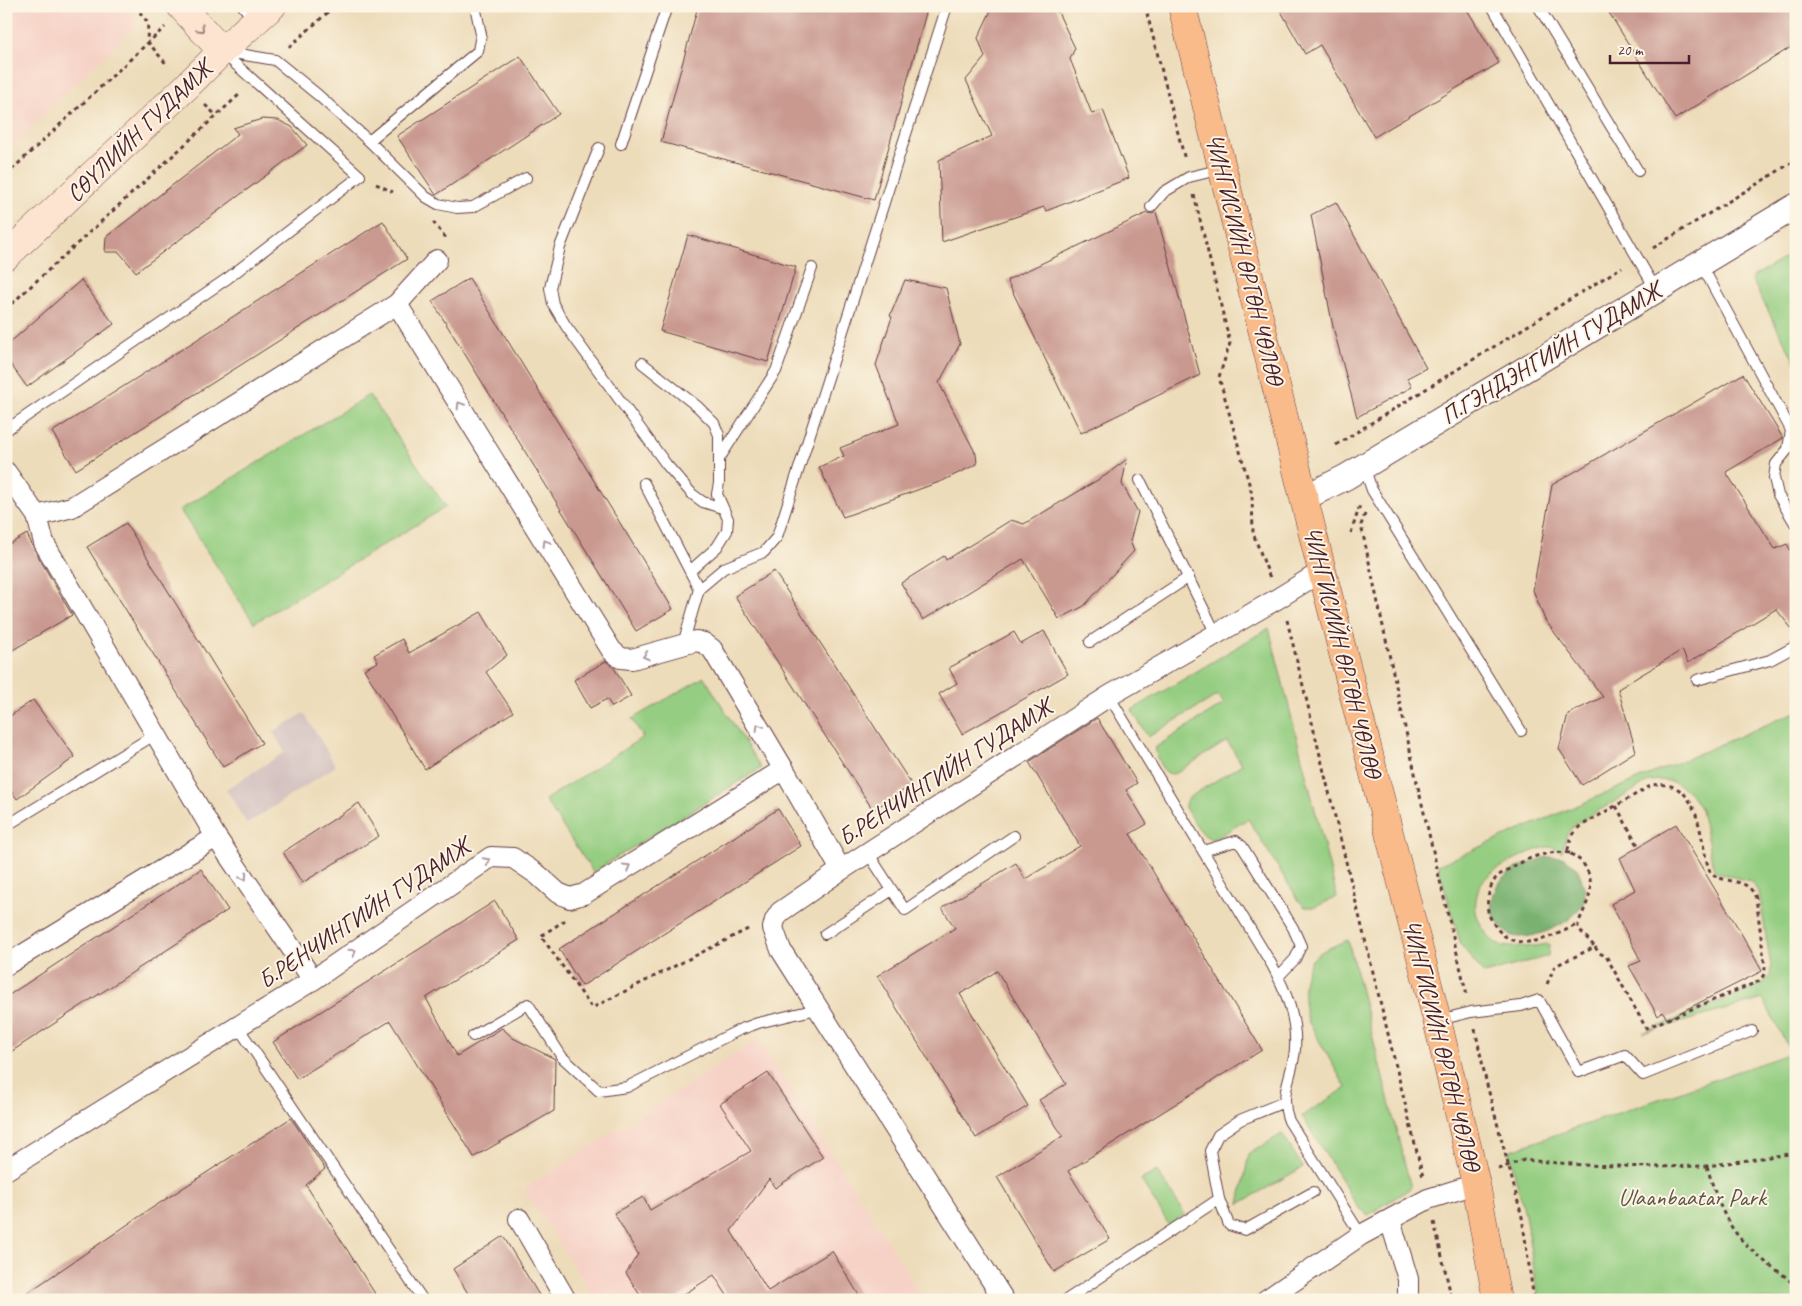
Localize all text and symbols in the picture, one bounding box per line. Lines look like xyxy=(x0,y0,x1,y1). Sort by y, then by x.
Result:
one-way arrow xyxy=(195,23,204,32)
scale bar xyxy=(1610,32,1688,64)
text: 20 m xyxy=(1617,41,1644,60)
street label: СӨҮЛИЙН ГУДАМЖ xyxy=(60,51,221,208)
street label: ЧИНГИСИЙН ӨРГӨН ЧӨЛӨӨ xyxy=(1199,131,1291,390)
street label: П.ГЭНДЭНГИЙН ГУДАМЖ xyxy=(1435,273,1670,431)
one-way arrow xyxy=(457,402,467,411)
street label: ЧИНГИСИЙН ӨРГӨН ЧӨЛӨӨ xyxy=(1297,524,1389,783)
one-way arrow xyxy=(543,540,553,549)
one-way arrow xyxy=(641,650,650,661)
street label: Б.РЕНЧИНГИЙН ГУДАМЖ xyxy=(832,689,1061,852)
one-way arrow xyxy=(755,724,765,733)
street label: Б.РЕНЧИНГИЙН ГУДАМЖ xyxy=(252,828,479,995)
one-way arrow xyxy=(482,857,491,867)
one-way arrow xyxy=(621,864,630,874)
one-way arrow xyxy=(238,871,247,881)
street label: ЧИНГИСИЙН ӨРГӨН ЧӨЛӨӨ xyxy=(1396,917,1488,1176)
one-way arrow xyxy=(347,949,357,958)
park label: Ulaanbaatar Park xyxy=(1618,1182,1768,1212)

